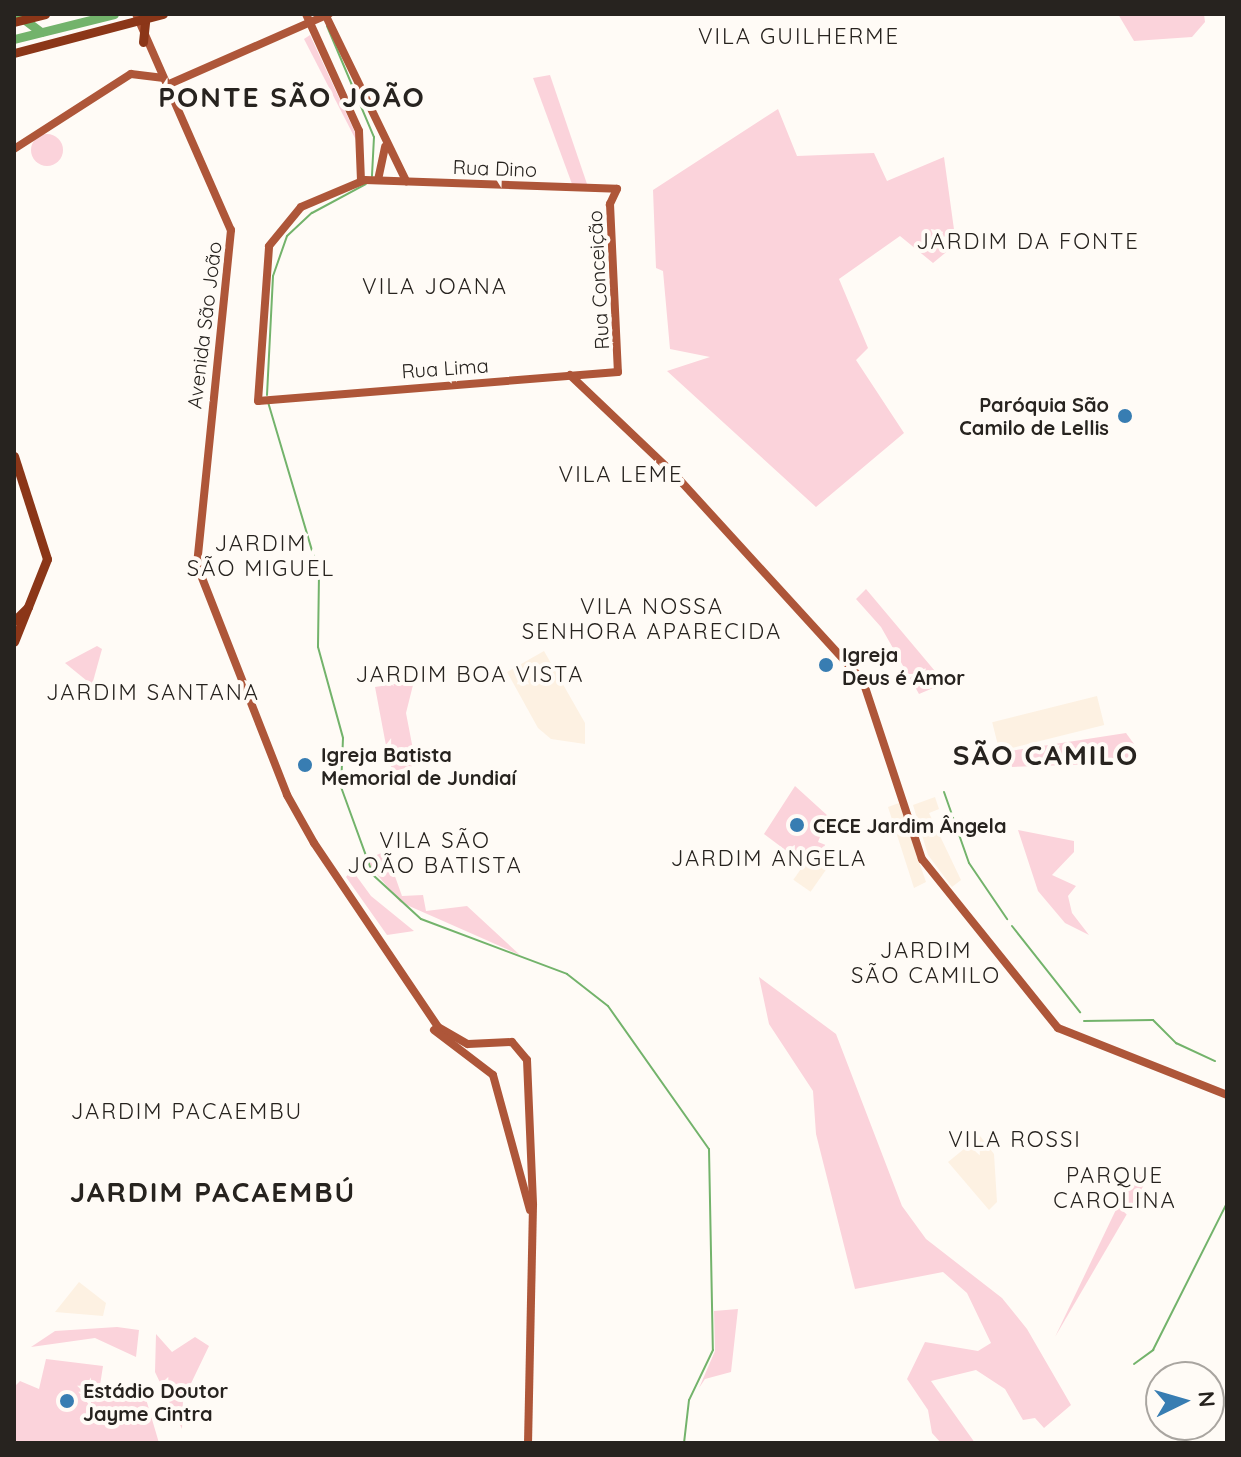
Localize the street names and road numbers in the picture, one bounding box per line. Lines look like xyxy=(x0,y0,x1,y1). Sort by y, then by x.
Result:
street label: Rua Dino xyxy=(452,155,538,181)
street label: Rua Conceição xyxy=(582,210,614,350)
street label: Avenida São João xyxy=(182,240,226,410)
street label: Rua Lima xyxy=(401,353,489,383)

